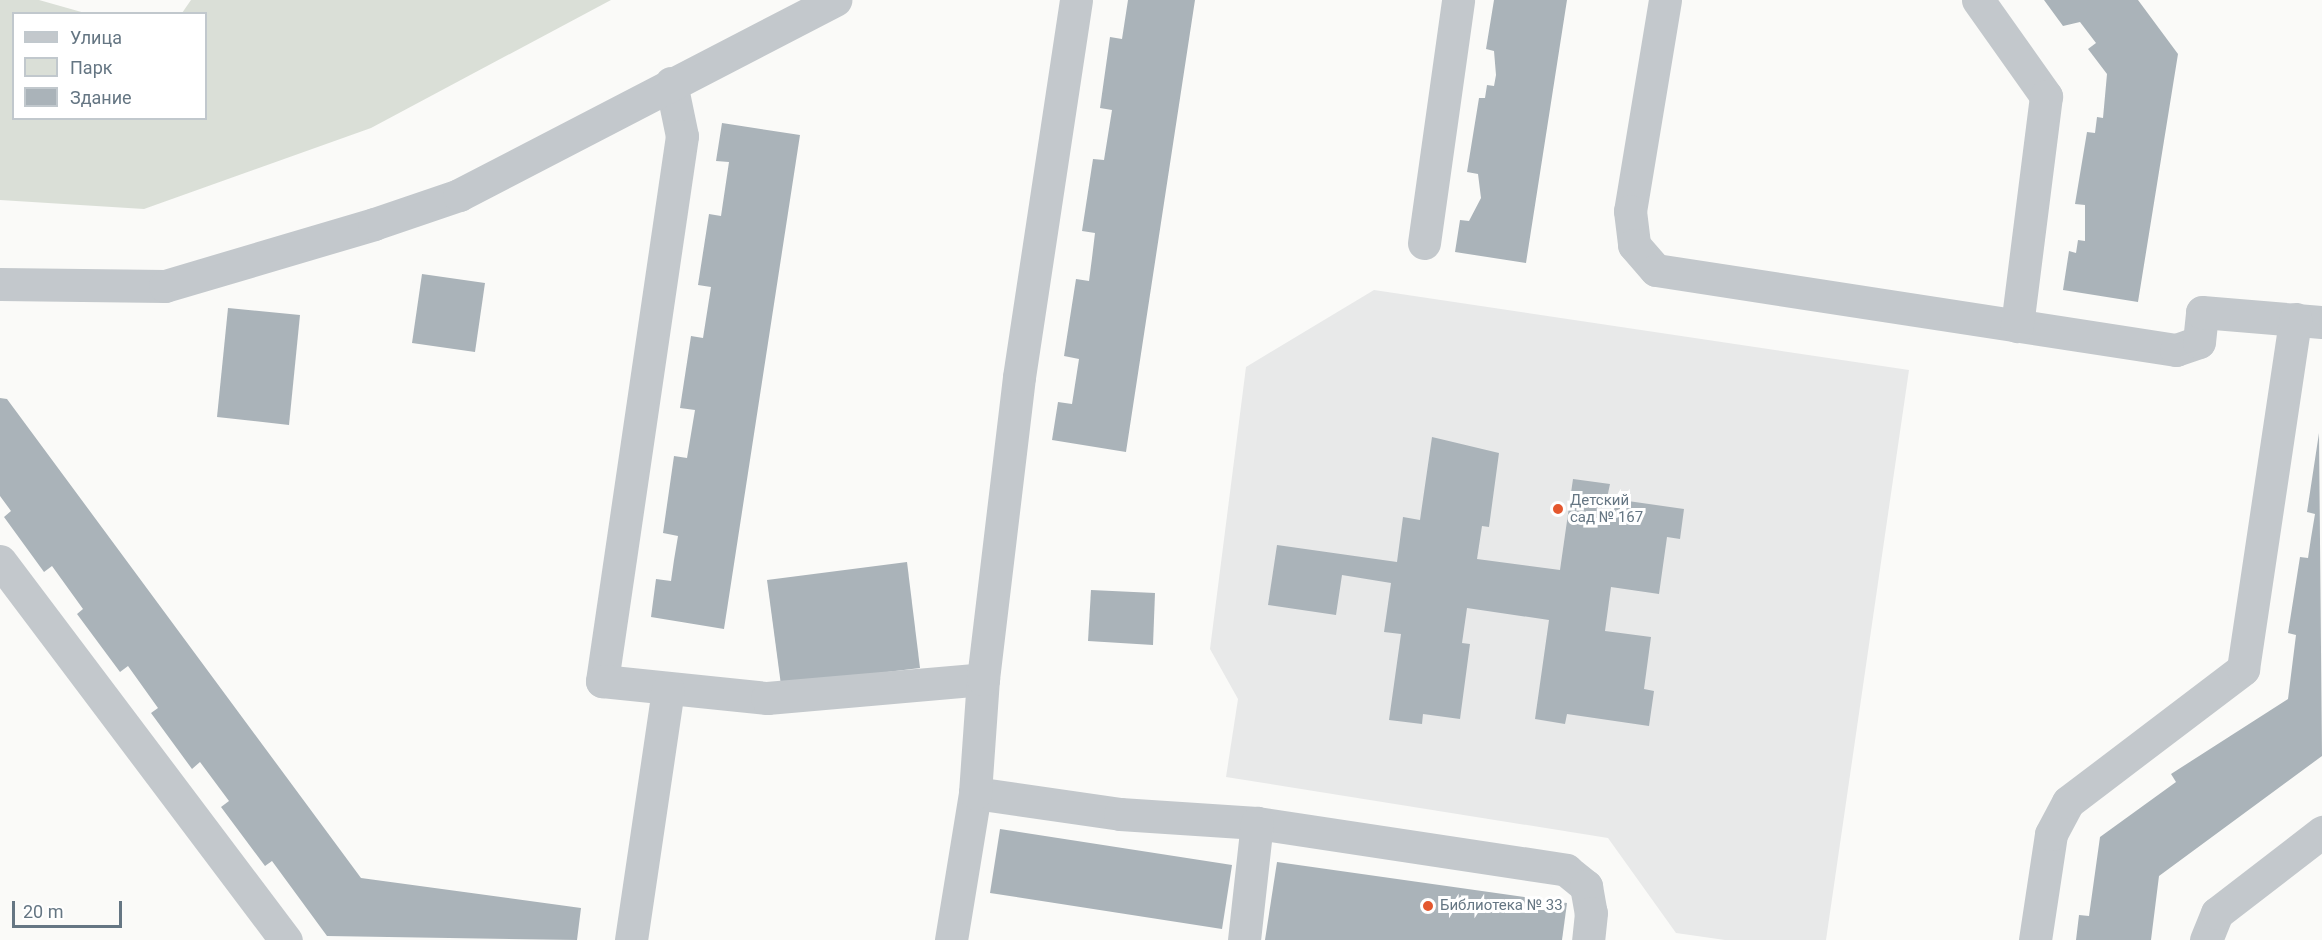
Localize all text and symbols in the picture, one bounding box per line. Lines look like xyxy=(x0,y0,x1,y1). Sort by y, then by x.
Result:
legend xyxy=(12,12,207,120)
text: Улица xyxy=(70,27,122,48)
text: Парк xyxy=(70,57,112,78)
text: Здание xyxy=(70,87,132,108)
place label: Детский сад № 167 xyxy=(1570,491,1643,526)
marker: Детский сад № 167 xyxy=(1551,502,1565,516)
scale bar xyxy=(15,889,124,927)
place label: Библиотека № 33 xyxy=(1440,897,1563,915)
marker: Библиотека № 33 xyxy=(1421,899,1435,913)
text: 20 m xyxy=(23,901,63,922)

